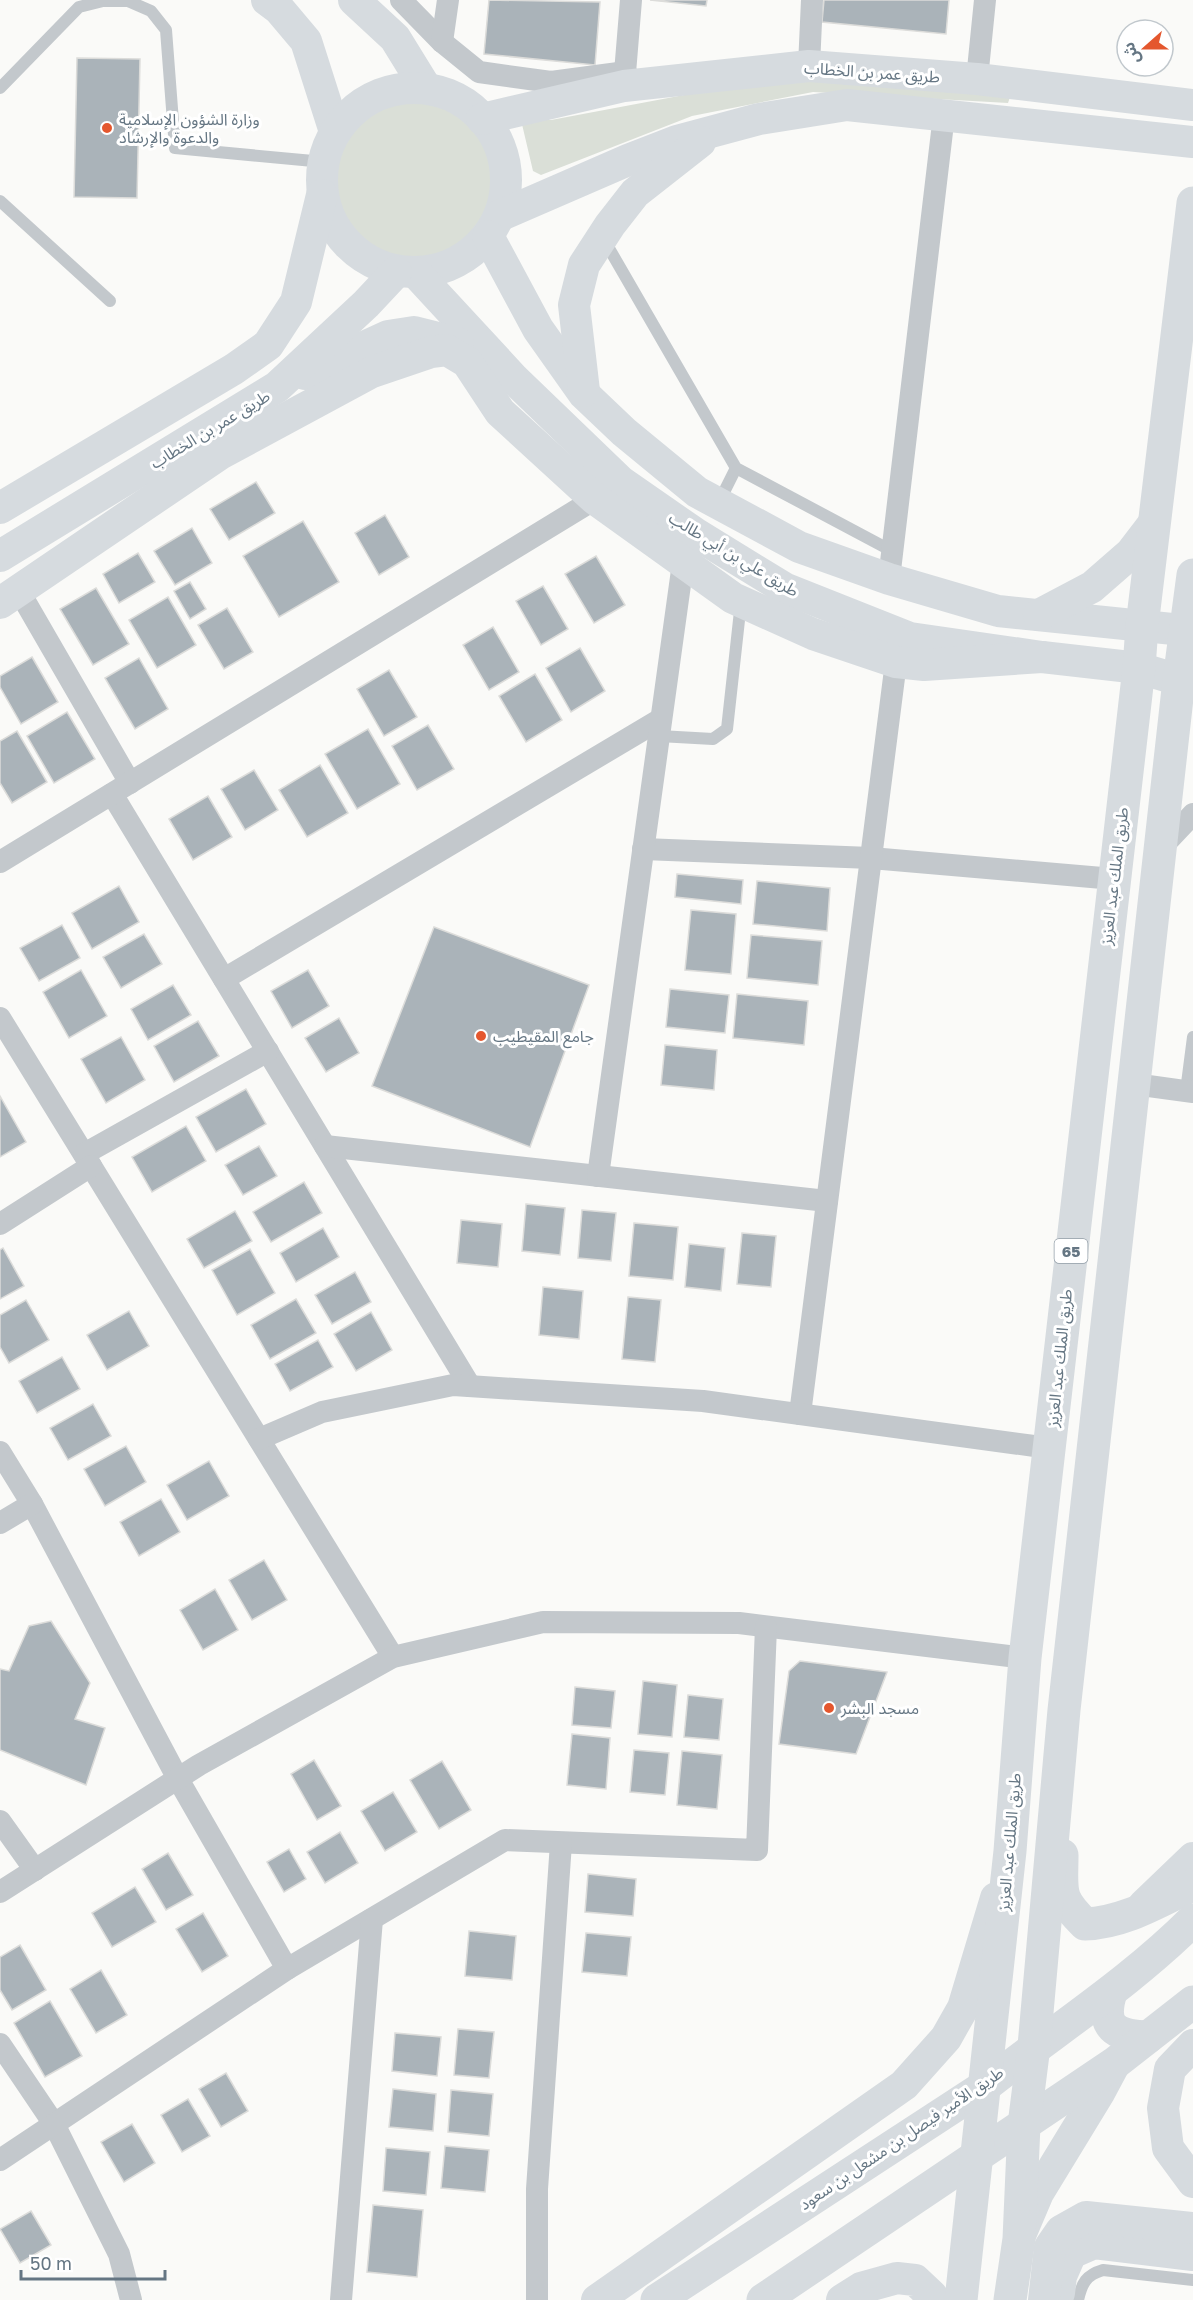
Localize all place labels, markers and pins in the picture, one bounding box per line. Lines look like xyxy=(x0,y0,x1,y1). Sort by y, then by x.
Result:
place label: وزارة الشؤون الإسلامية والدعوة والإرشاد xyxy=(119,109,260,148)
marker: وزارة الشؤون الإسلامية والدعوة والإرشاد xyxy=(100,121,114,135)
place label: جامع المقيطيب xyxy=(493,1026,594,1049)
marker: جامع المقيطيب xyxy=(474,1029,488,1043)
place label: مسجد البشر xyxy=(840,1698,919,1718)
marker: مسجد البشر xyxy=(822,1701,836,1715)

